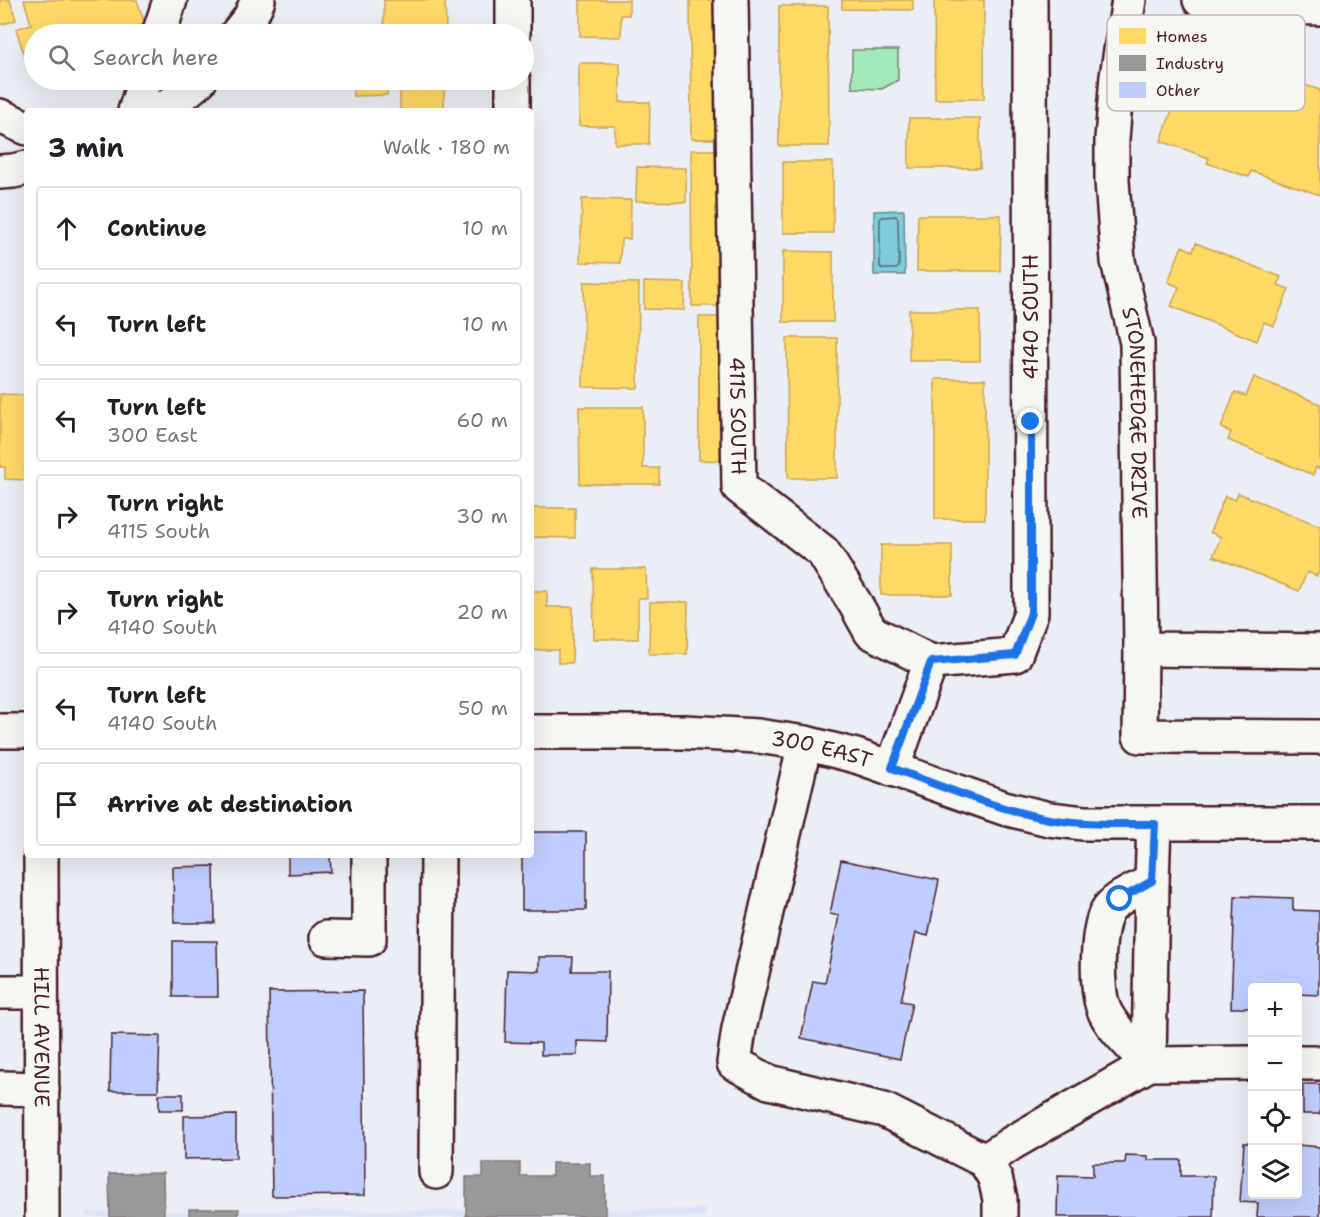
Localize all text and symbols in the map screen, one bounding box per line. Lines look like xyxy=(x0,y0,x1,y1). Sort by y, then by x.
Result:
legend xyxy=(1107,15,1305,111)
search box xyxy=(24,24,534,90)
text: Homes xyxy=(1156,26,1208,47)
icon: search xyxy=(45,41,78,74)
text: Search here xyxy=(93,43,219,72)
text: Industry xyxy=(1156,53,1224,74)
text: Other xyxy=(1156,80,1200,101)
text: 3 min xyxy=(48,130,124,165)
text: Walk · 180 m xyxy=(383,134,510,160)
icon: ahead xyxy=(50,212,83,245)
text: Continue xyxy=(107,214,207,243)
text: 10 m xyxy=(462,215,508,241)
street label: 4140 SOUTH xyxy=(1017,254,1045,380)
street label: STONEHEDGE DRIVE xyxy=(1115,304,1153,519)
icon: left xyxy=(50,308,83,341)
text: Turn left xyxy=(107,310,206,339)
text: 10 m xyxy=(462,311,508,337)
street label: 4115 SOUTH xyxy=(723,357,753,475)
text: Turn left xyxy=(107,393,206,422)
icon: left xyxy=(50,404,83,437)
text: 60 m xyxy=(456,407,508,433)
route end xyxy=(1017,408,1043,434)
text: 300 East xyxy=(107,422,198,448)
text: Turn right xyxy=(107,489,224,518)
icon: right xyxy=(50,500,83,533)
text: 30 m xyxy=(456,503,508,529)
text: 4115 South xyxy=(107,518,210,544)
text: Turn right xyxy=(107,585,224,614)
icon: right xyxy=(50,596,83,629)
text: 20 m xyxy=(457,599,508,625)
text: 4140 South xyxy=(107,614,217,640)
text: Turn left xyxy=(107,681,206,710)
icon: left xyxy=(50,692,83,725)
text: 50 m xyxy=(458,695,508,721)
text: 4140 South xyxy=(107,710,217,736)
street label: 300 EAST xyxy=(769,724,876,775)
icon: arrive xyxy=(50,788,83,821)
text: Arrive at destination xyxy=(107,790,353,819)
route start xyxy=(1106,885,1132,911)
street label: HILL AVENUE xyxy=(27,967,56,1107)
map controls xyxy=(1248,983,1302,1199)
button: + xyxy=(1248,983,1302,1037)
button: − xyxy=(1248,1037,1302,1091)
button: locate xyxy=(1248,1091,1302,1145)
button: layers xyxy=(1248,1145,1302,1199)

